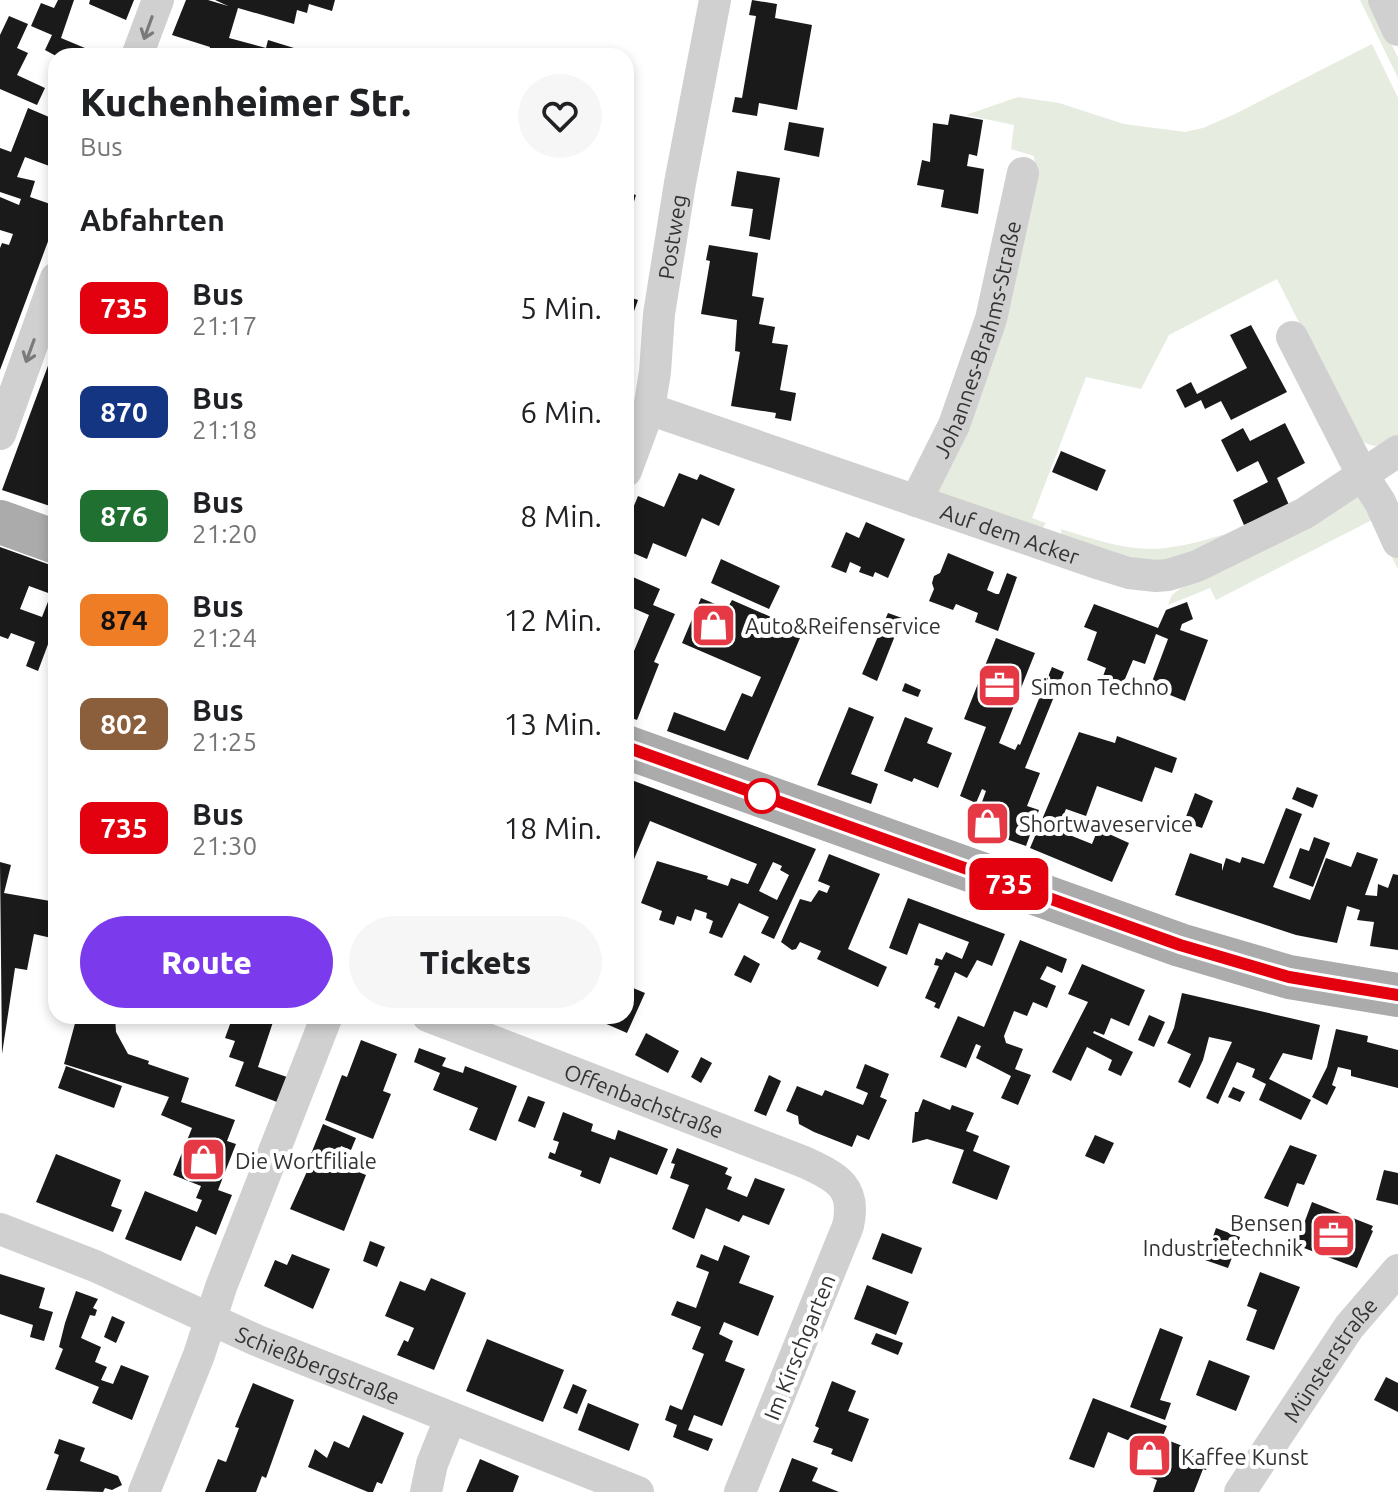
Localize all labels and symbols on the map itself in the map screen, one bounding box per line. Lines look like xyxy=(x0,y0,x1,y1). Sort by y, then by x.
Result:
one-way arrow xyxy=(140,15,154,40)
street label: Postweg xyxy=(652,192,691,281)
street label: Johannes-Brahms-Straße xyxy=(927,218,1025,461)
one-way arrow xyxy=(21,339,36,364)
street label: Auf dem Acker xyxy=(938,498,1084,569)
shop icon: Auto&Reifenservice xyxy=(690,601,738,649)
place label: Auto&Reifenservice xyxy=(745,613,941,638)
office icon: Simon Techno xyxy=(976,662,1024,710)
place label: Simon Techno xyxy=(1031,674,1169,699)
unlabelled marker xyxy=(745,779,779,813)
shop icon: Shortwaveservice xyxy=(964,799,1012,847)
place label: Shortwaveservice xyxy=(1019,811,1193,836)
line badge: 735 xyxy=(963,858,1055,910)
street label: Offenbachstraße xyxy=(561,1058,727,1142)
shop icon: Die Wortfiliale xyxy=(180,1136,228,1184)
place label: Die Wortfiliale xyxy=(235,1148,377,1173)
place label: Bensen Industrietechnik xyxy=(1143,1210,1303,1260)
office icon: Bensen Industrietechnik xyxy=(1310,1211,1358,1259)
street label: Im Kirschgarten xyxy=(758,1270,840,1424)
street label: Münsterstraße xyxy=(1277,1292,1382,1426)
street label: Schießbergstraße xyxy=(232,1320,404,1409)
shop icon: Kaffee Kunst xyxy=(1126,1432,1174,1480)
place label: Kaffee Kunst xyxy=(1181,1444,1309,1469)

